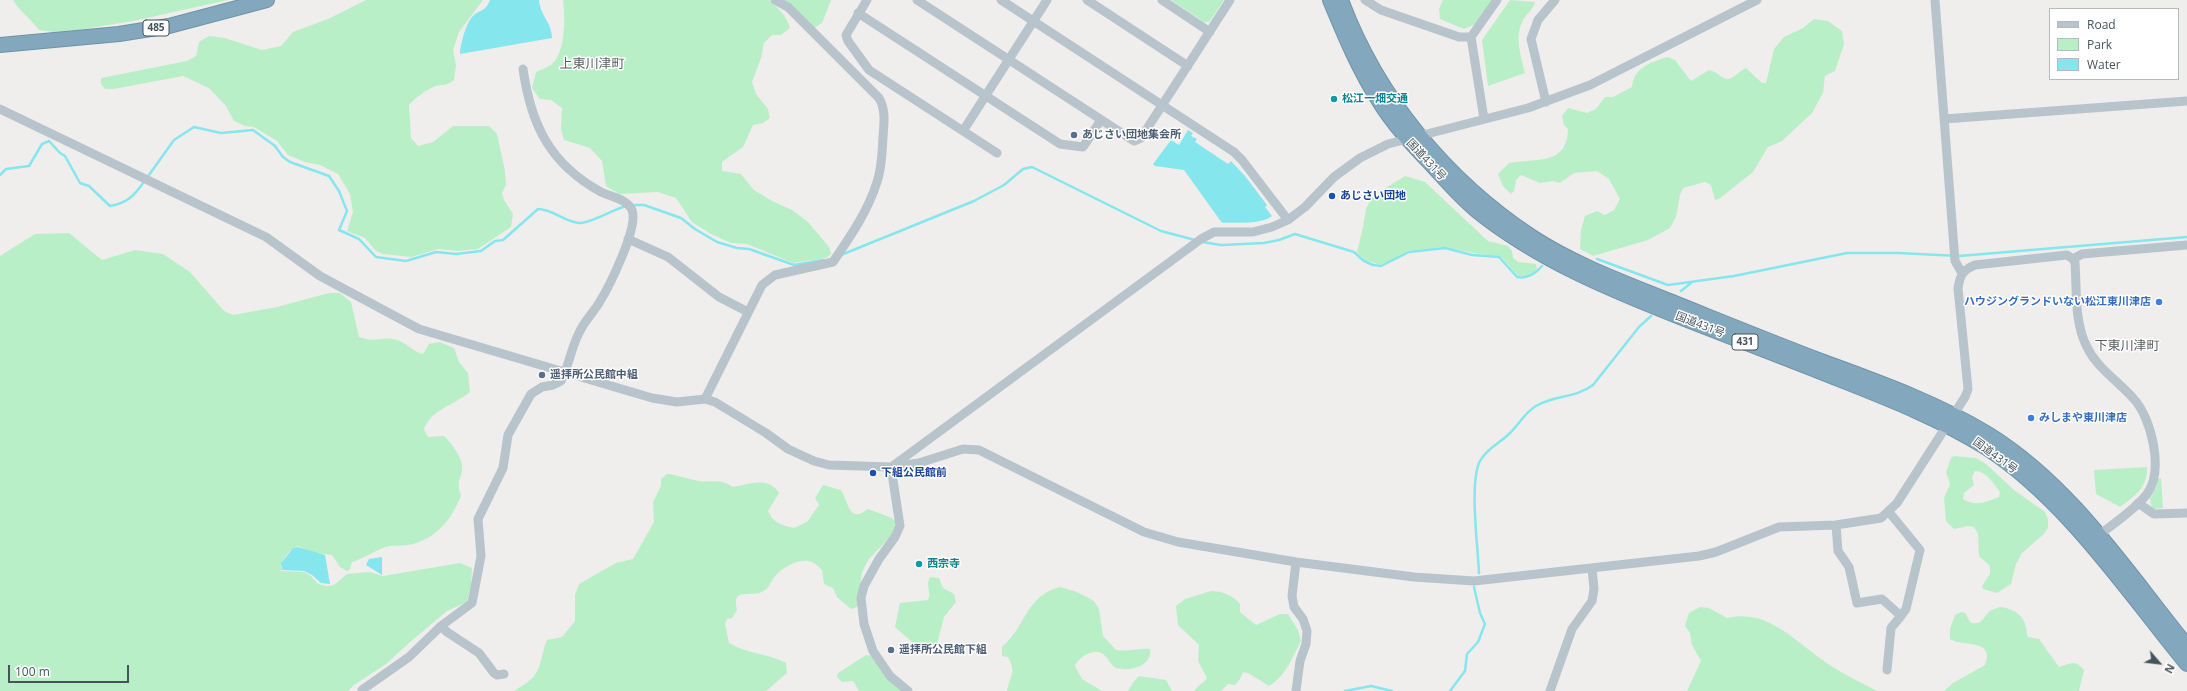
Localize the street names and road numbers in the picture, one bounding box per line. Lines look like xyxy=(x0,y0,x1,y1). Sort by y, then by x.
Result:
road number: 485 xyxy=(143,20,169,36)
street label: 国道431号 xyxy=(1403,137,1449,183)
street label: 国道431号 xyxy=(1673,310,1727,340)
road number: 431 xyxy=(1732,334,1758,350)
street label: 国道431号 xyxy=(1970,435,2020,477)

